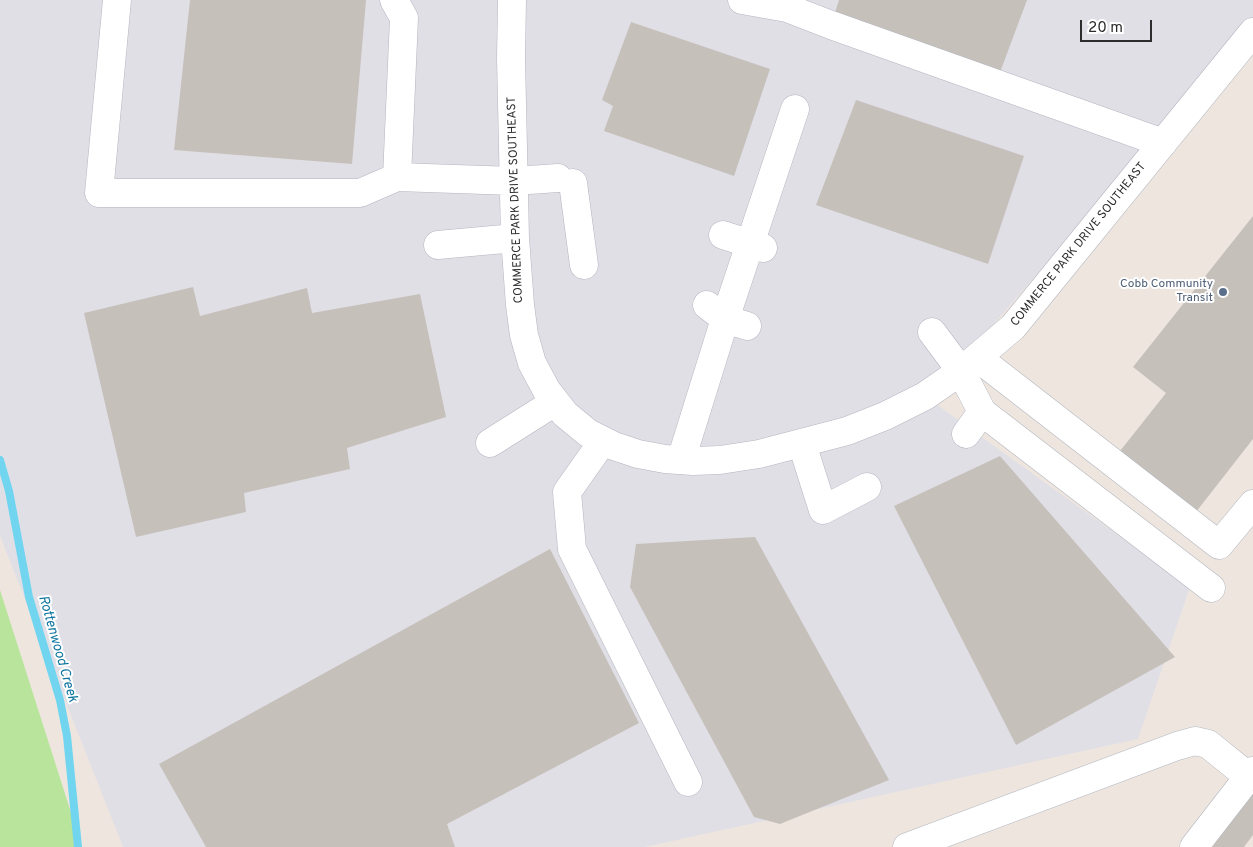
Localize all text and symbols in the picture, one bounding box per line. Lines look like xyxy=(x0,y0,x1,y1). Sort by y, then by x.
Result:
scale bar xyxy=(1083,10,1156,42)
text: 20 m xyxy=(1088,19,1123,38)
street label: COMMERCE PARK DRIVE SOUTHEAST xyxy=(505,96,527,304)
street label: COMMERCE PARK DRIVE SOUTHEAST xyxy=(1008,160,1150,330)
place label: Cobb Community Transit xyxy=(1120,278,1213,306)
marker: Cobb Community Transit xyxy=(1217,286,1229,298)
water label: Rottenwood Creek xyxy=(34,594,80,704)

